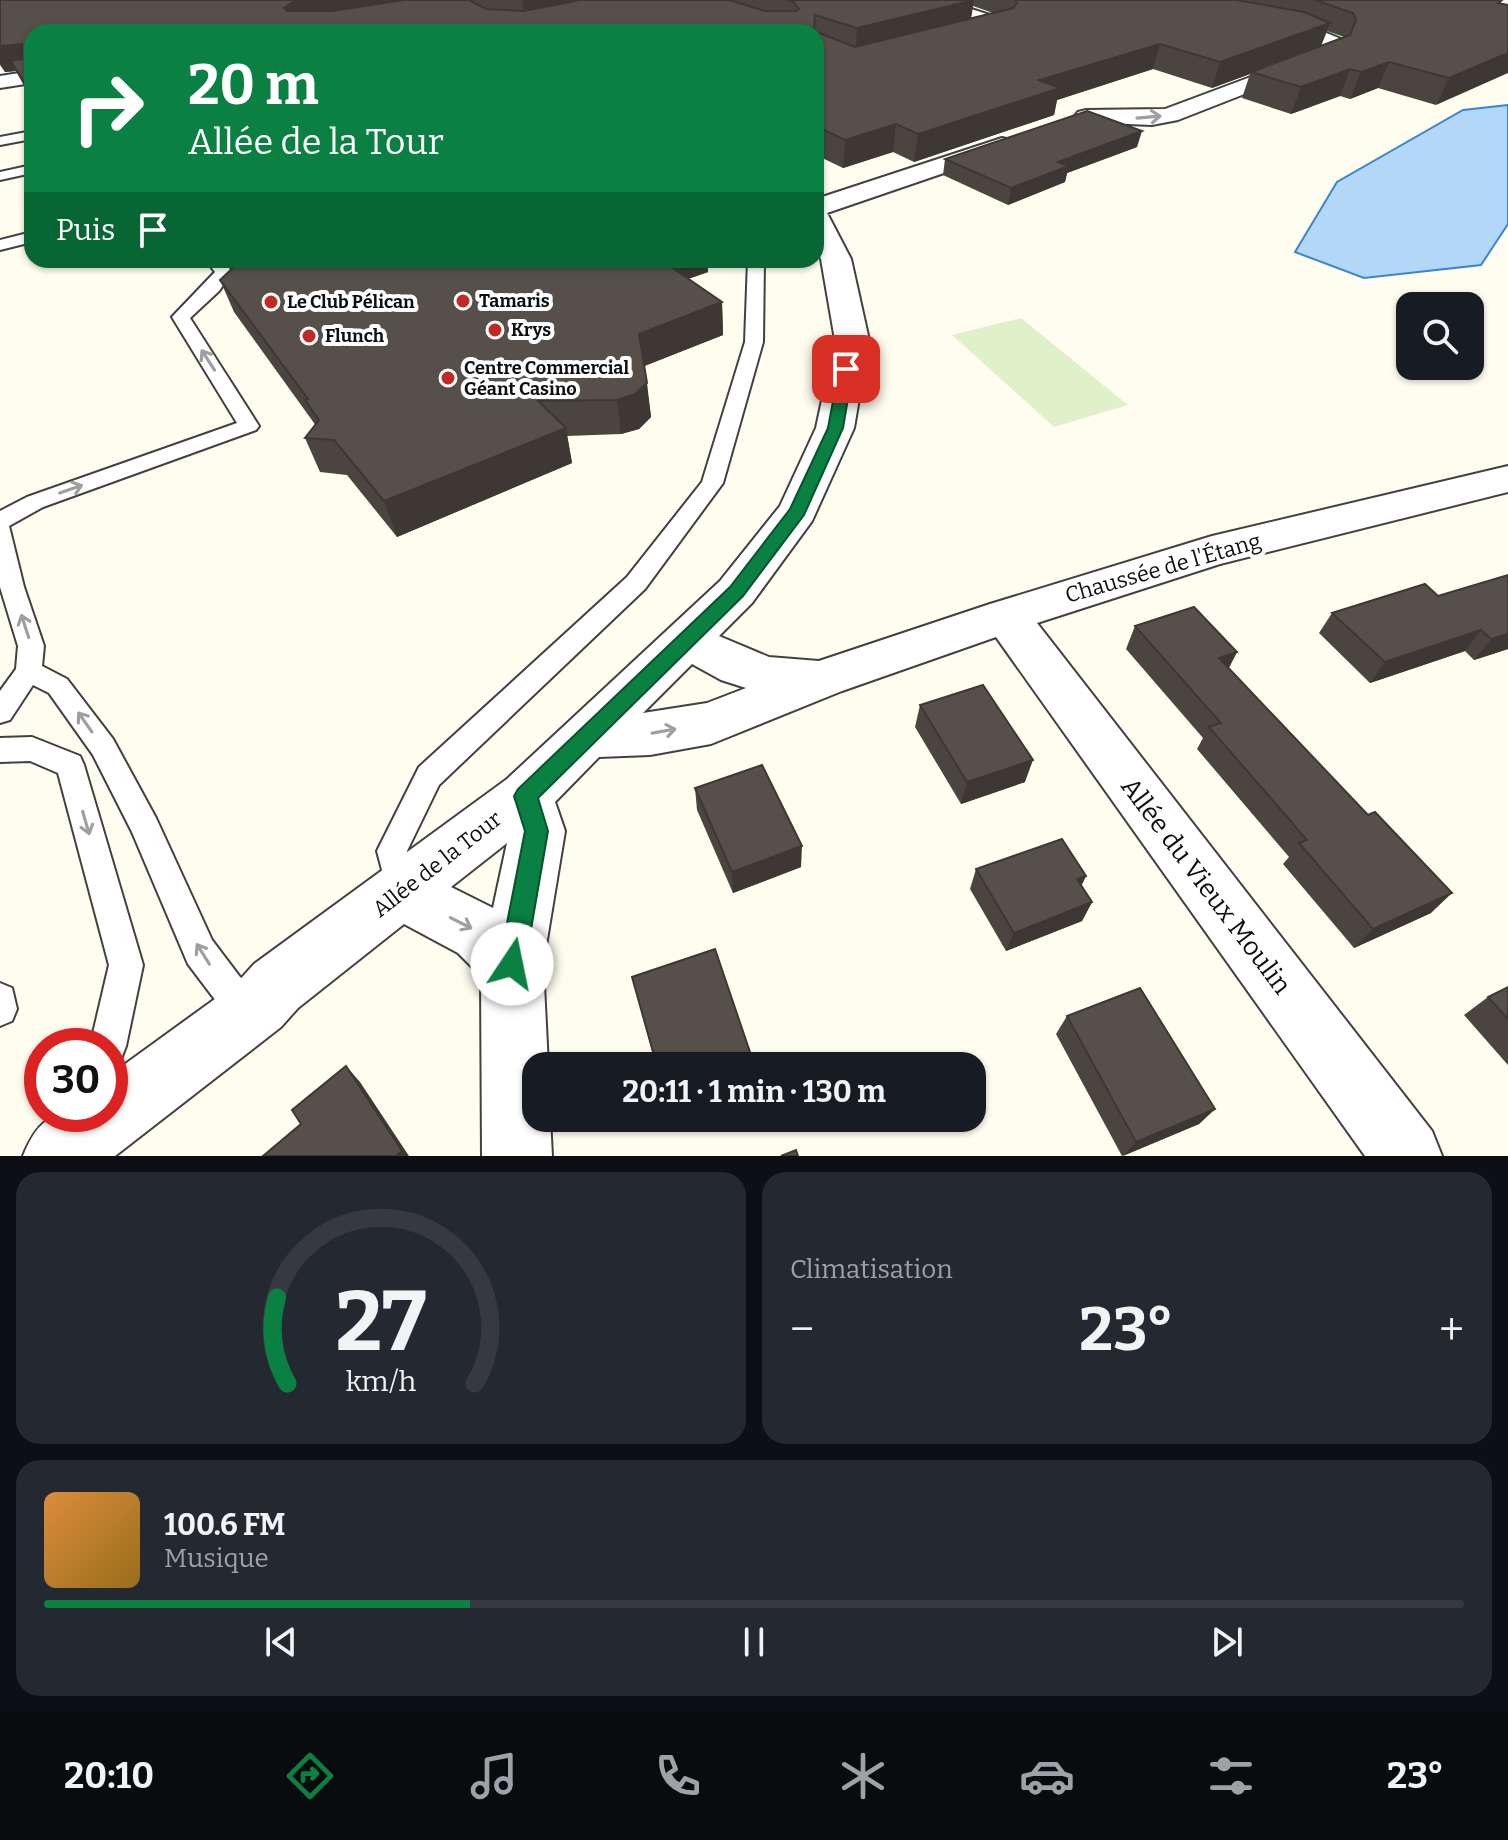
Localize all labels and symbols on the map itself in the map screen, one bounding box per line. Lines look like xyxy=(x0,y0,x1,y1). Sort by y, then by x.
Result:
one-way arrow xyxy=(1135,109,1162,124)
place label: Tamaris xyxy=(479,290,550,312)
place label: Le Club Pélican xyxy=(287,291,415,313)
marker: Tamaris xyxy=(454,292,472,310)
marker: Le Club Pélican xyxy=(262,293,280,311)
place label: Krys xyxy=(511,319,551,341)
marker: Krys xyxy=(486,321,504,339)
place label: Flunch xyxy=(325,325,385,347)
marker: Flunch xyxy=(300,327,318,345)
pin xyxy=(812,335,880,403)
one-way arrow xyxy=(199,349,215,372)
place label: Centre Commercial Géant Casino xyxy=(464,357,629,400)
marker: Centre Commercial Géant Casino xyxy=(439,369,457,387)
one-way arrow xyxy=(58,481,83,495)
street label: Chaussée de l'Étang xyxy=(1062,527,1264,609)
one-way arrow xyxy=(16,614,31,639)
one-way arrow xyxy=(77,712,93,734)
one-way arrow xyxy=(651,723,676,738)
street label: Allée du Vieux Moulin xyxy=(1114,772,1298,1001)
street label: Allée de la Tour xyxy=(367,805,507,923)
one-way arrow xyxy=(80,810,95,836)
one-way arrow xyxy=(448,915,472,931)
position arrow xyxy=(470,922,554,1006)
one-way arrow xyxy=(194,943,211,965)
speed limit sign: 30 xyxy=(24,1028,128,1132)

